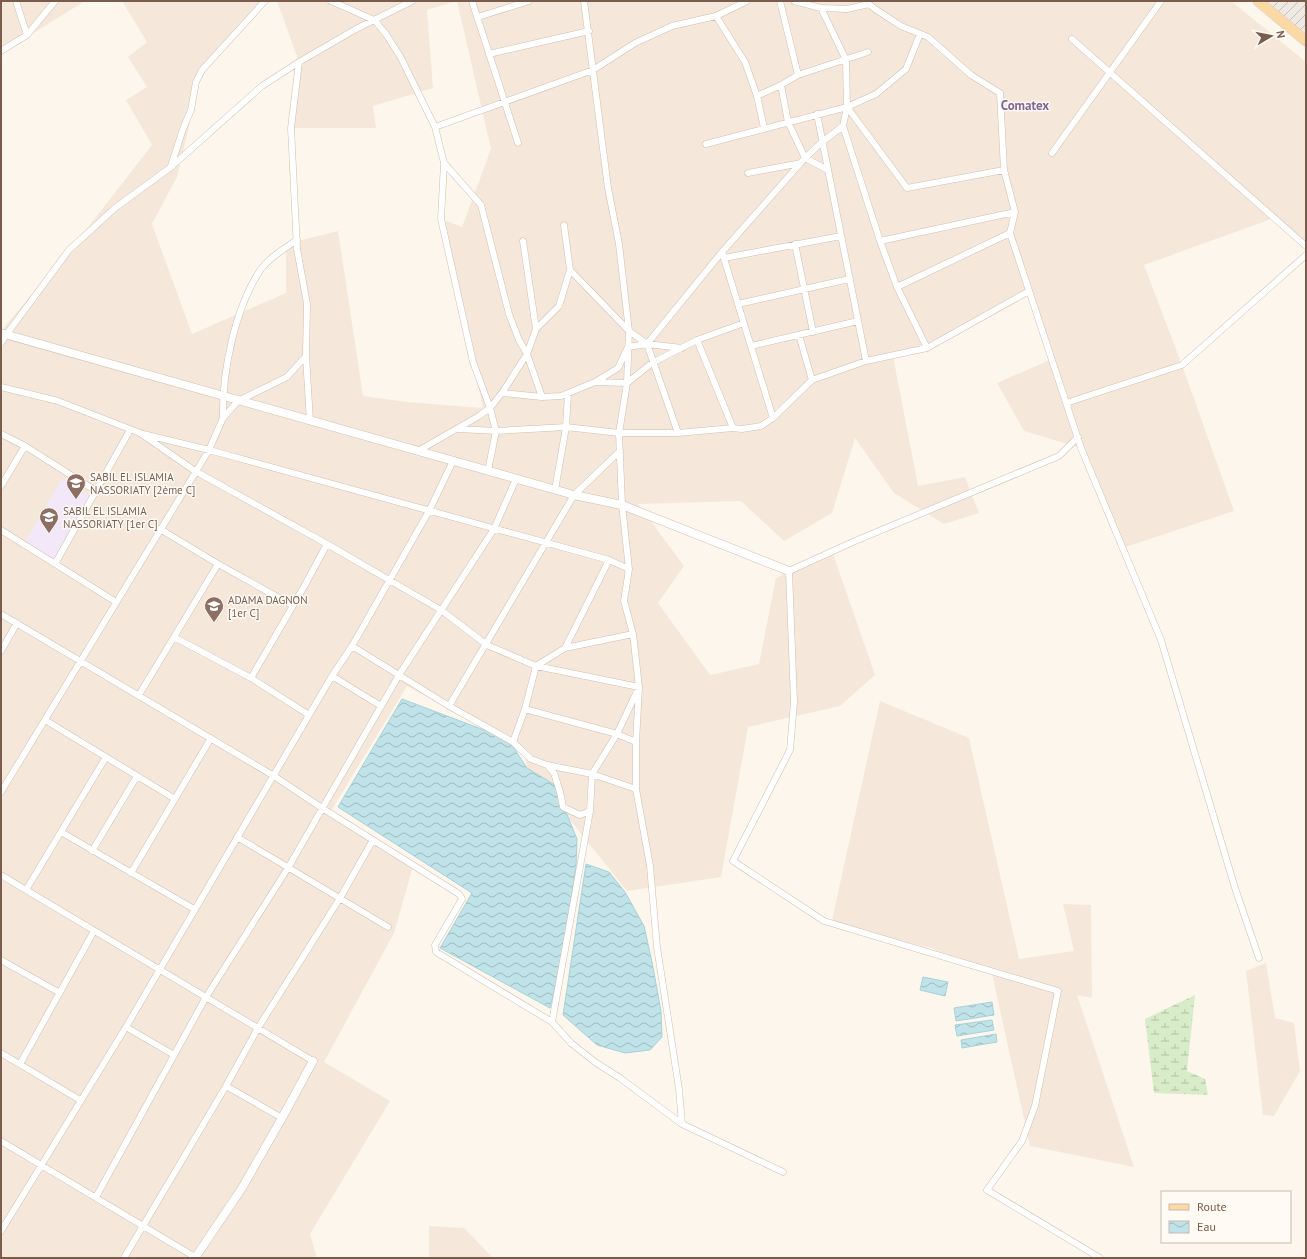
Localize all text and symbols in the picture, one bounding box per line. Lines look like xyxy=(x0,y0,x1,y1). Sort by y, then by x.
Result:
north arrow xyxy=(1251,16,1291,56)
text: N xyxy=(1273,29,1288,39)
district label: Comatex xyxy=(1001,97,1049,114)
place label: SABIL EL ISLAMIA NASSORIATY [2ème C] xyxy=(90,470,195,497)
school or university icon: SABIL EL ISLAMIA NASSORIATY [2ème C] xyxy=(65,472,87,500)
place label: SABIL EL ISLAMIA NASSORIATY [1er C] xyxy=(63,504,158,531)
school or university icon: SABIL EL ISLAMIA NASSORIATY [1er C] xyxy=(38,506,60,534)
place label: ADAMA DAGNON [1er C] xyxy=(228,593,308,620)
school or university icon: ADAMA DAGNON [1er C] xyxy=(203,595,225,623)
legend xyxy=(1161,1191,1291,1243)
text: Route xyxy=(1197,1199,1227,1214)
text: Eau xyxy=(1197,1219,1216,1234)

